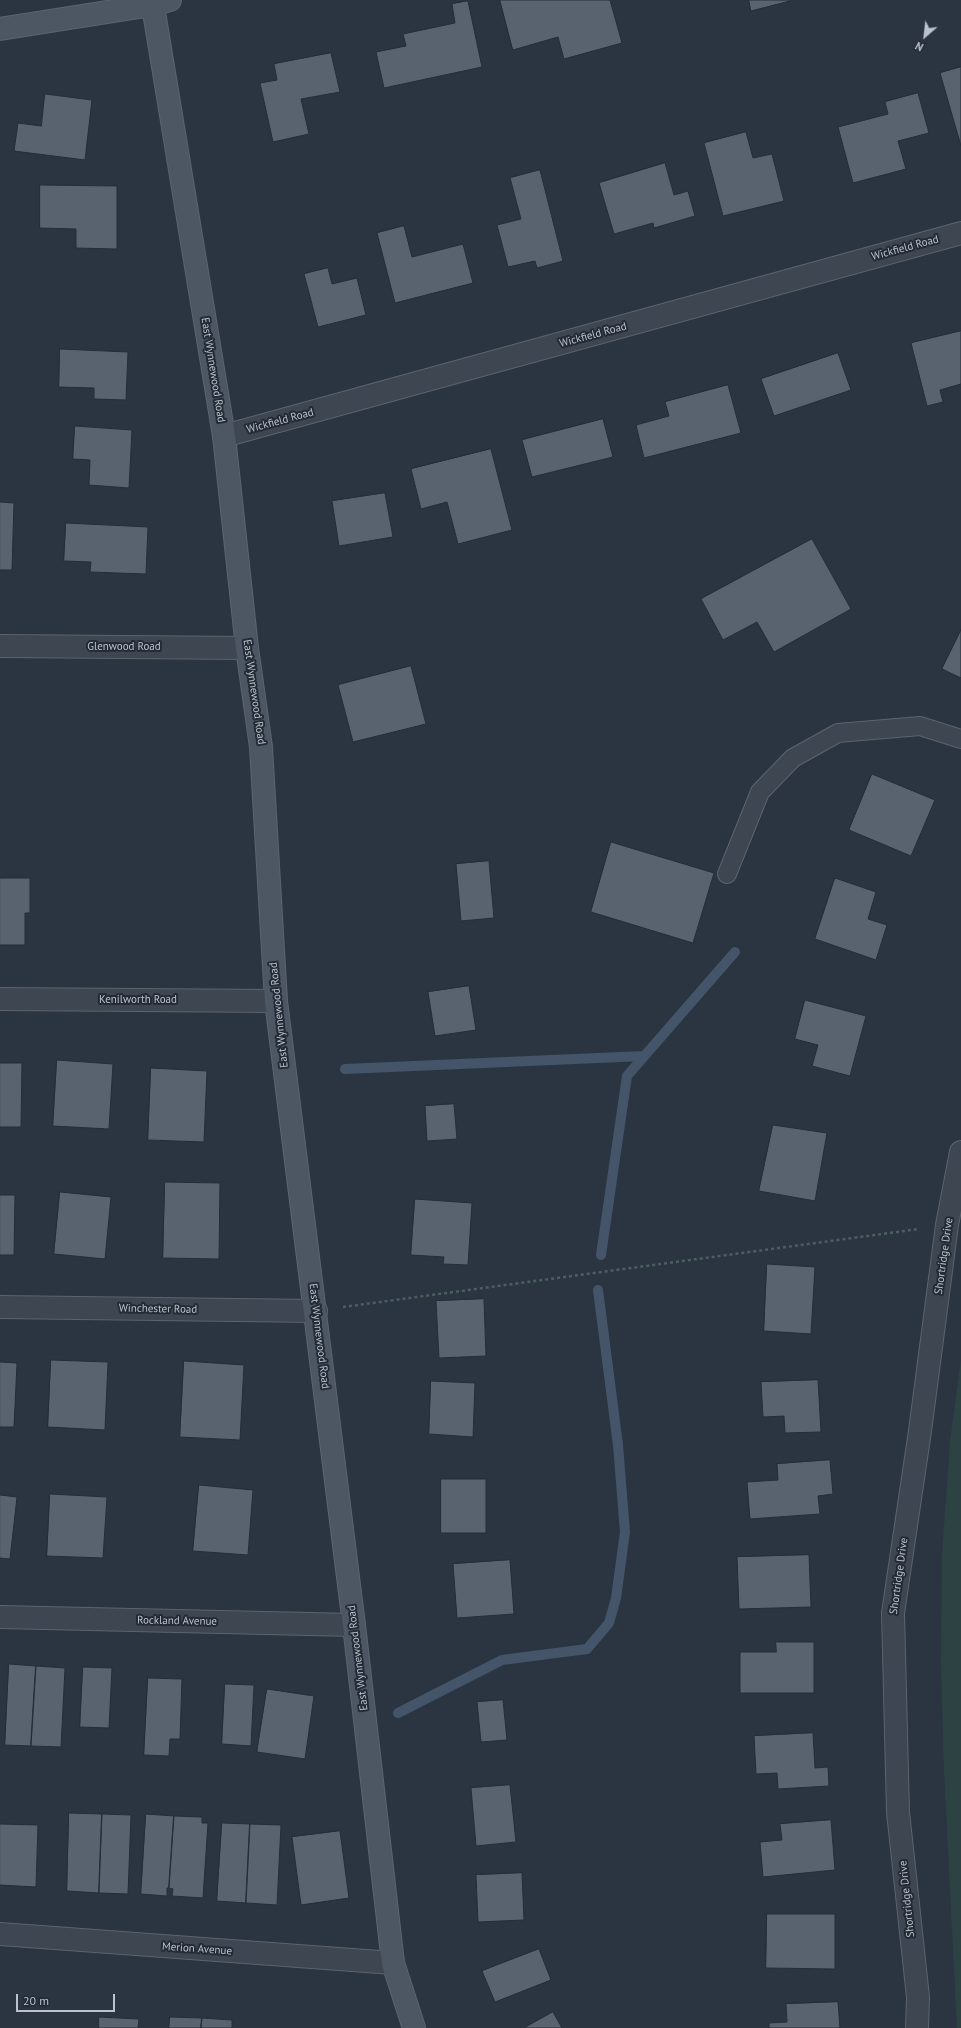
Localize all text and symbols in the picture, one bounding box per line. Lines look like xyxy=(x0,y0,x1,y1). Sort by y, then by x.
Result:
north arrow xyxy=(905,16,945,56)
text: N xyxy=(913,39,926,54)
street label: Wickfield Road xyxy=(870,233,940,263)
street label: East Wynnewood Road xyxy=(198,317,228,423)
street label: Wickfield Road xyxy=(558,320,628,350)
street label: Wickfield Road xyxy=(245,406,315,436)
street label: East Wynnewood Road xyxy=(240,639,268,745)
street label: Glenwood Road xyxy=(87,640,161,654)
street label: East Wynnewood Road xyxy=(267,962,291,1068)
street label: Kenilworth Road xyxy=(99,993,177,1007)
street label: Shortridge Drive xyxy=(932,1217,956,1295)
street label: East Wynnewood Road xyxy=(306,1283,332,1389)
street label: Winchester Road xyxy=(119,1302,197,1316)
street label: Shortridge Drive xyxy=(887,1537,911,1615)
street label: East Wynnewood Road xyxy=(345,1605,371,1711)
street label: Rockland Avenue xyxy=(137,1614,217,1628)
street label: Shortridge Drive xyxy=(896,1860,918,1938)
street label: Merion Avenue xyxy=(162,1940,232,1958)
scale bar xyxy=(18,1986,117,2012)
text: 20 m xyxy=(23,1993,49,2008)

